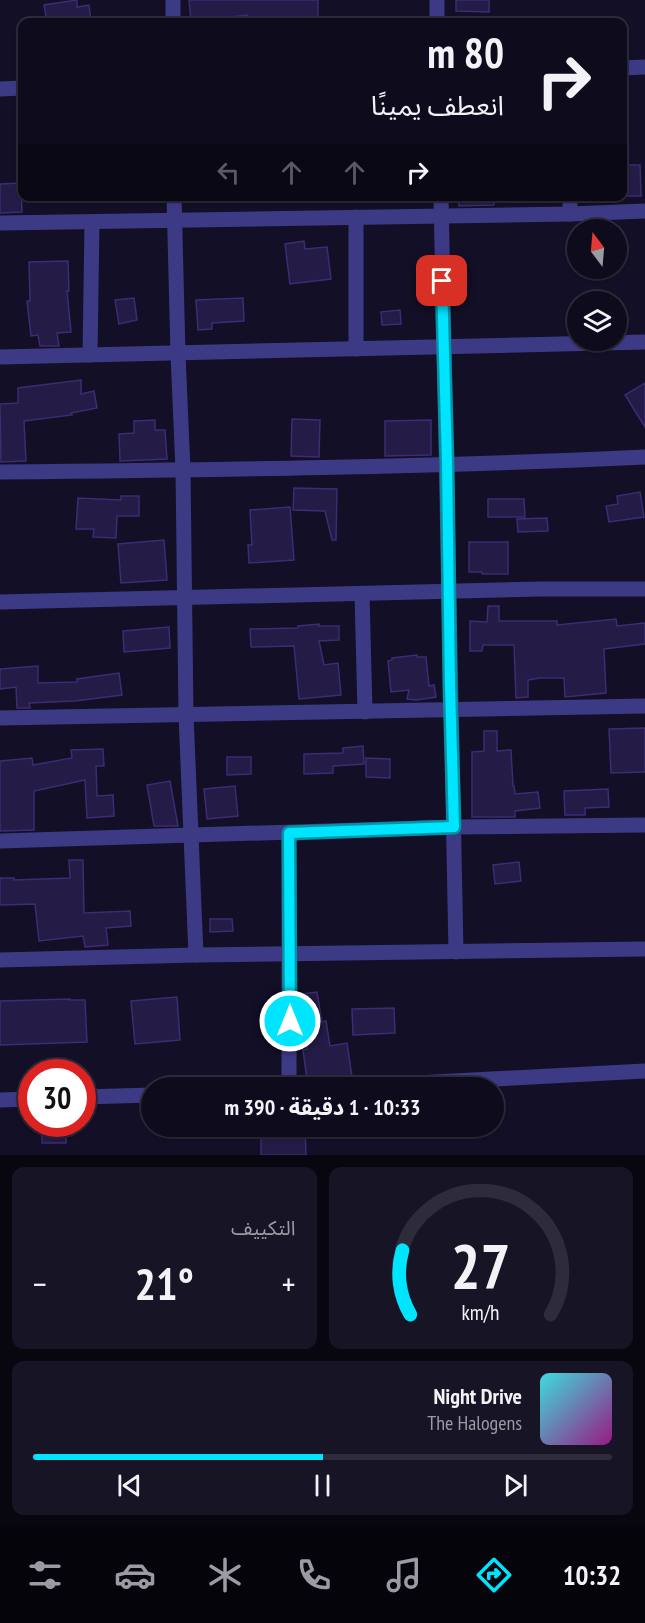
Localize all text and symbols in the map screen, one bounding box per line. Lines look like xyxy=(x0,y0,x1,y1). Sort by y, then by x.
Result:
text: 80 m xyxy=(427,25,504,80)
icon: right xyxy=(525,42,603,120)
text: انعطف يمينًا xyxy=(371,88,504,122)
icon: left xyxy=(212,156,245,189)
icon: ahead xyxy=(275,156,308,189)
icon: ahead xyxy=(338,156,371,189)
icon: right xyxy=(401,156,434,189)
north arrow xyxy=(567,219,627,279)
map controls xyxy=(567,219,627,351)
pin xyxy=(416,255,467,306)
icon: arrive xyxy=(425,264,458,297)
button: layers xyxy=(567,291,627,351)
position arrow xyxy=(258,989,322,1053)
speed limit sign: 30 xyxy=(18,1059,96,1137)
text: 10:33 · 1 دقيقة · 390 m xyxy=(224,1093,421,1121)
text: التكييف xyxy=(231,1215,296,1241)
text: 27 xyxy=(451,1225,511,1306)
text: 21° xyxy=(135,1254,194,1312)
text: − xyxy=(33,1262,47,1305)
text: + xyxy=(282,1262,296,1305)
text: km/h xyxy=(462,1298,500,1326)
text: Night Drive xyxy=(433,1382,522,1410)
text: The Halogens xyxy=(427,1410,522,1436)
icon: previous xyxy=(113,1469,146,1502)
icon: pause xyxy=(306,1469,339,1502)
icon: next xyxy=(499,1469,532,1502)
icon: filters xyxy=(24,1554,66,1596)
icon: car xyxy=(114,1554,156,1596)
icon: climate xyxy=(204,1554,246,1596)
icon: phone xyxy=(293,1554,335,1596)
icon: music xyxy=(383,1554,425,1596)
icon: directions xyxy=(473,1554,515,1596)
text: 10:32 xyxy=(563,1558,621,1592)

